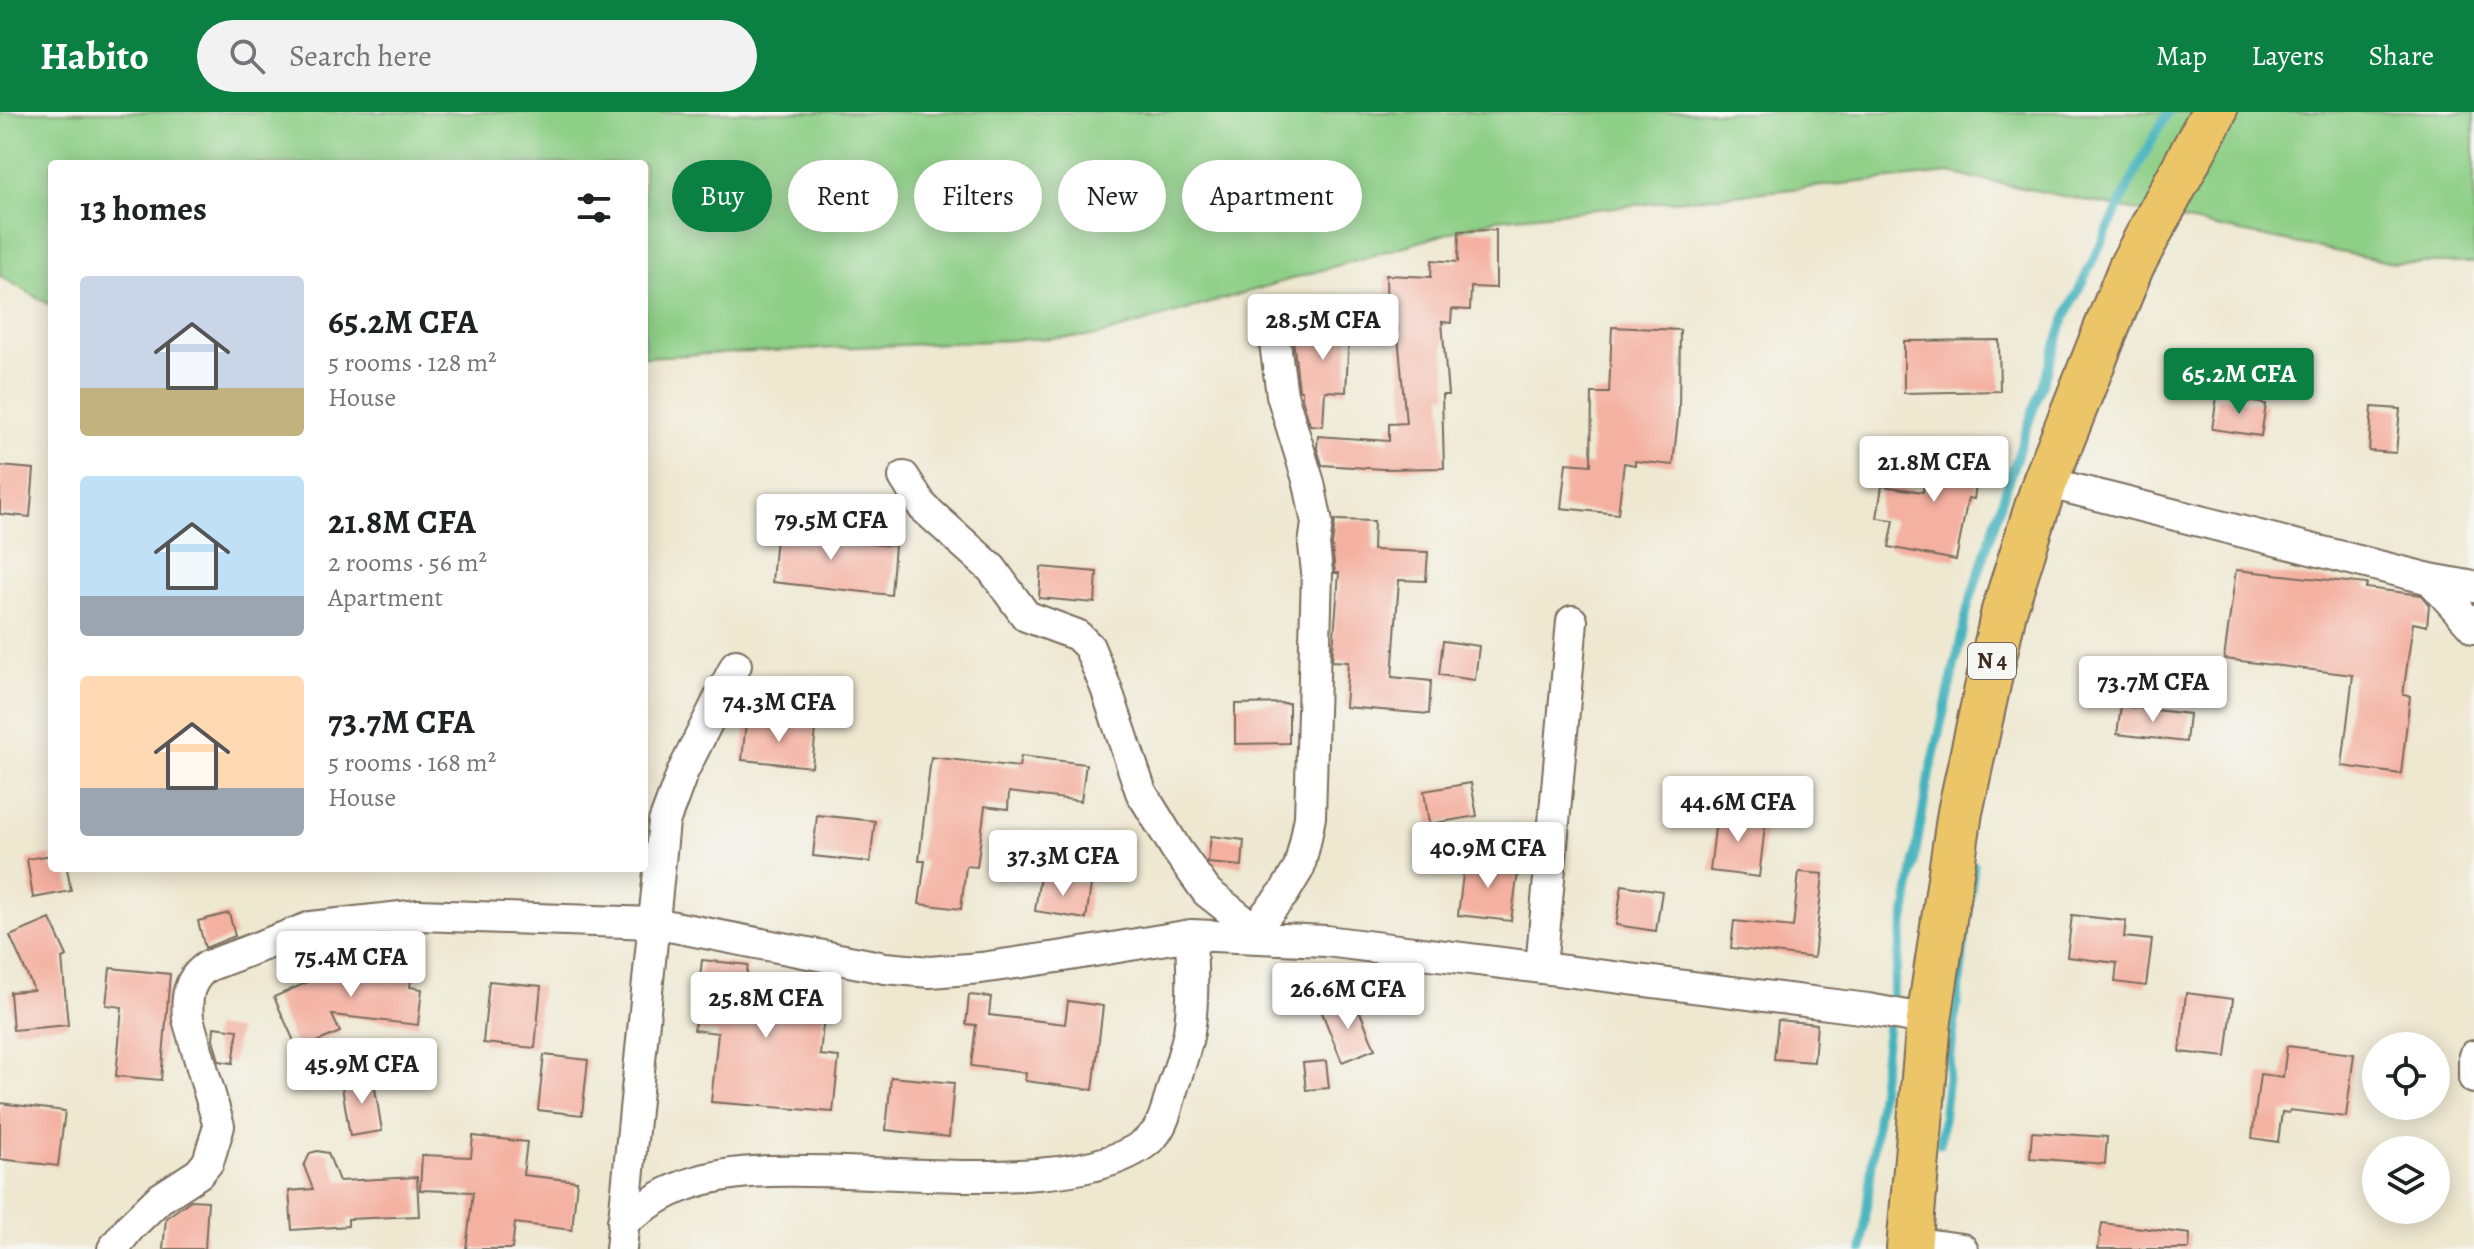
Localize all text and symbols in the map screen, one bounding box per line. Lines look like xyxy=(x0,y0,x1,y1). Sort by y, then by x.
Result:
search box xyxy=(197,20,757,92)
text: Habito xyxy=(40,30,149,82)
icon: search xyxy=(225,34,269,78)
text: Search here xyxy=(289,36,432,76)
text: Map xyxy=(2156,37,2207,75)
text: Layers xyxy=(2251,37,2324,75)
text: Share xyxy=(2368,37,2434,75)
chip: Buy xyxy=(672,160,772,232)
chip: Rent xyxy=(788,160,898,232)
chip: Filters xyxy=(914,160,1042,232)
chip: New xyxy=(1058,160,1166,232)
chip: Apartment xyxy=(1182,160,1362,232)
text: 13 homes xyxy=(80,185,207,232)
icon: filters xyxy=(572,186,616,230)
pin: 28.5M CFA xyxy=(1231,294,1415,362)
text: 65.2M CFA xyxy=(328,298,478,345)
text: 28.5M CFA xyxy=(1266,302,1380,337)
icon: home xyxy=(144,308,240,404)
text: 5 rooms · 128 m² xyxy=(328,345,497,380)
pin: 65.2M CFA xyxy=(2147,348,2331,416)
text: 65.2M CFA xyxy=(2182,356,2296,391)
text: House xyxy=(328,380,396,415)
pin: 21.8M CFA xyxy=(1842,436,2026,504)
text: 21.8M CFA xyxy=(1877,444,1991,479)
pin: 79.5M CFA xyxy=(739,494,923,562)
text: 21.8M CFA xyxy=(328,498,476,545)
text: 79.5M CFA xyxy=(775,502,887,537)
icon: home xyxy=(144,508,240,604)
text: 2 rooms · 56 m² xyxy=(328,545,487,580)
text: Apartment xyxy=(328,580,443,615)
road number: N 4 xyxy=(1968,643,2016,679)
pin: 73.7M CFA xyxy=(2061,656,2245,724)
text: 73.7M CFA xyxy=(2097,664,2209,699)
pin: 74.3M CFA xyxy=(687,676,871,744)
text: 74.3M CFA xyxy=(722,684,836,719)
text: 73.7M CFA xyxy=(328,698,475,745)
icon: home xyxy=(144,708,240,804)
text: 5 rooms · 168 m² xyxy=(328,745,496,780)
pin: 44.6M CFA xyxy=(1646,776,1830,844)
text: House xyxy=(328,780,396,815)
text: 44.6M CFA xyxy=(1680,784,1796,819)
pin: 40.9M CFA xyxy=(1396,822,1580,890)
pin: 37.3M CFA xyxy=(971,830,1155,898)
text: 40.9M CFA xyxy=(1430,830,1546,865)
text: 37.3M CFA xyxy=(1007,838,1119,873)
pin: 75.4M CFA xyxy=(259,931,443,999)
text: 75.4M CFA xyxy=(294,939,408,974)
pin: 26.6M CFA xyxy=(1256,963,1440,1031)
text: 26.6M CFA xyxy=(1290,971,1406,1006)
pin: 25.8M CFA xyxy=(674,972,858,1040)
text: 25.8M CFA xyxy=(709,980,823,1015)
map controls xyxy=(2362,1032,2450,1224)
button: locate xyxy=(2362,1032,2450,1120)
pin: 45.9M CFA xyxy=(270,1038,454,1106)
text: 45.9M CFA xyxy=(305,1046,419,1081)
button: layers xyxy=(2362,1136,2450,1224)

